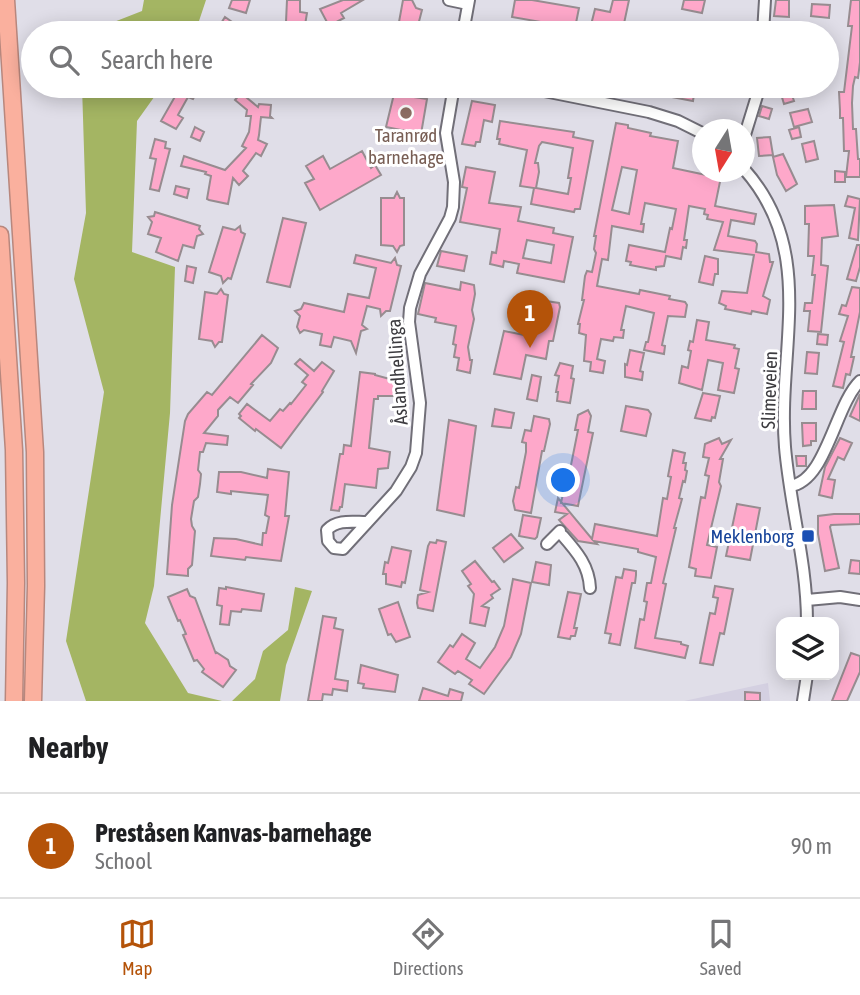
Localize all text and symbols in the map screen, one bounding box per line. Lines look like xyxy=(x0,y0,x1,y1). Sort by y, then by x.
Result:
search box xyxy=(21,21,839,98)
icon: search xyxy=(45,41,83,79)
text: Search here xyxy=(101,45,213,75)
marker: Taranrød barnehage xyxy=(398,105,414,121)
north arrow xyxy=(692,119,755,182)
place label: Taranrød barnehage xyxy=(368,124,444,168)
pin: 1 xyxy=(507,290,553,348)
street label: Åslandhellinga xyxy=(382,318,412,426)
street label: Slimeveien xyxy=(757,351,781,429)
your location xyxy=(546,463,580,497)
place label: Meklenborg xyxy=(710,525,795,547)
marker: Meklenborg xyxy=(800,528,816,544)
map controls xyxy=(776,617,839,680)
button: layers xyxy=(776,617,839,680)
text: Nearby xyxy=(28,730,108,764)
text: Preståsen Kanvas-barnehage xyxy=(95,818,372,848)
text: 1 xyxy=(46,833,56,859)
text: 90 m xyxy=(791,833,832,859)
text: School xyxy=(95,848,152,874)
tab: Map xyxy=(118,915,156,979)
tab: Directions xyxy=(393,915,463,979)
tab: Saved xyxy=(700,915,742,979)

